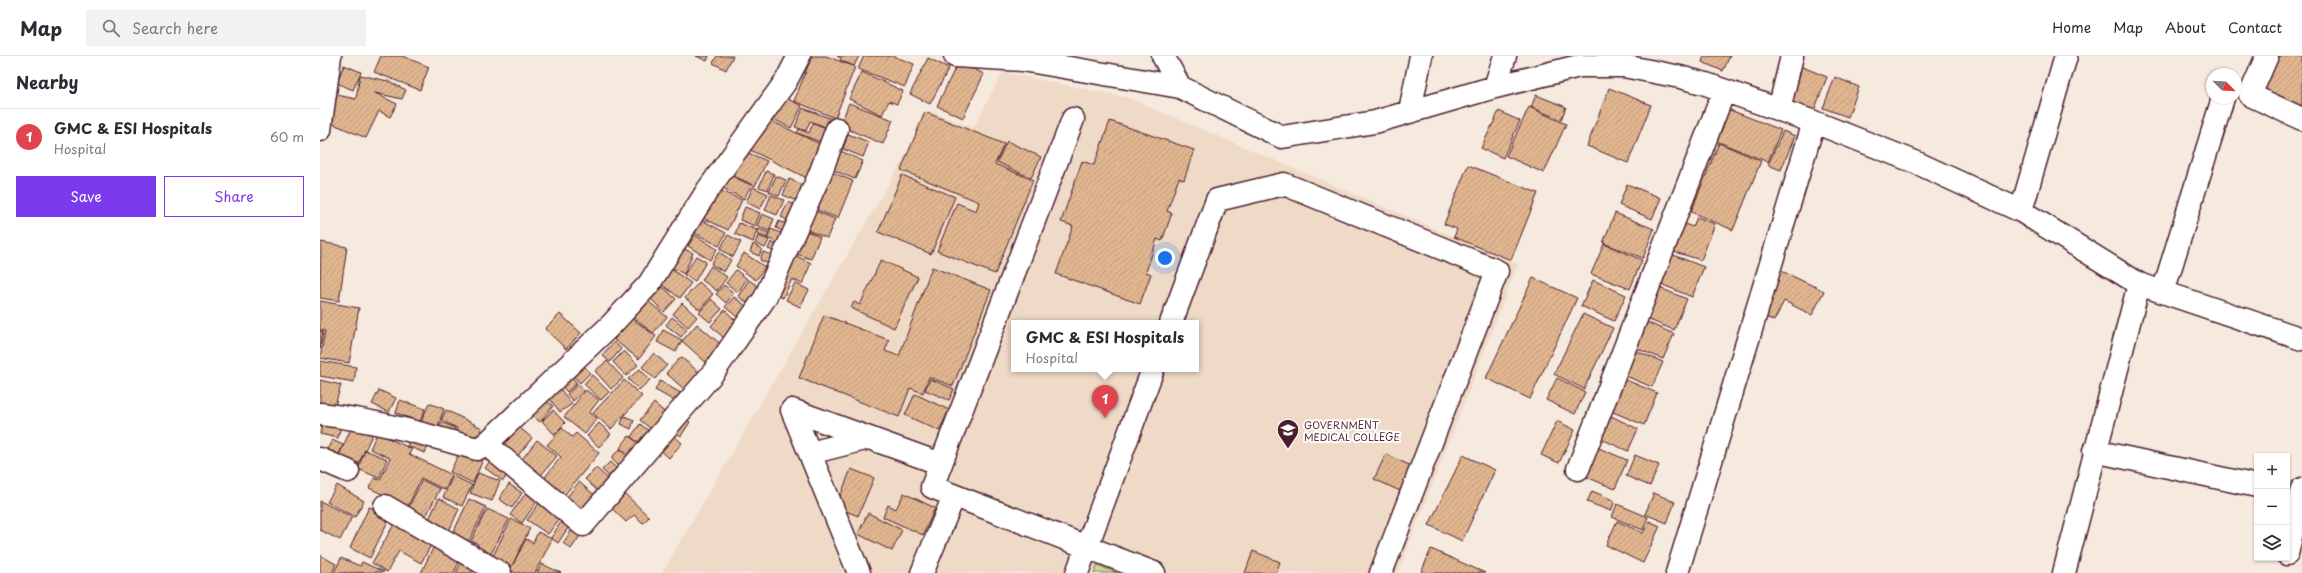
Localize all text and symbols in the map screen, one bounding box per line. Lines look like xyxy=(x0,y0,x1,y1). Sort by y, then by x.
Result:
search box xyxy=(86,10,366,46)
text: Map xyxy=(20,14,62,42)
text: Search here xyxy=(132,16,218,39)
icon: search xyxy=(100,17,122,39)
text: Home xyxy=(2052,17,2091,38)
text: Map xyxy=(2113,17,2143,38)
text: About xyxy=(2165,17,2206,38)
text: Contact xyxy=(2228,17,2282,38)
north arrow xyxy=(2206,68,2242,104)
text: Nearby xyxy=(16,69,78,95)
text: GMC & ESI Hospitals xyxy=(54,116,212,139)
text: 1 xyxy=(26,127,32,146)
text: 60 m xyxy=(270,127,304,146)
text: Hospital xyxy=(54,139,106,158)
button: Save xyxy=(16,176,156,217)
button: Share xyxy=(164,176,304,217)
your location xyxy=(1155,248,1175,268)
popup xyxy=(1011,320,1199,372)
text: GMC & ESI Hospitals xyxy=(1026,325,1184,348)
text: Hospital xyxy=(1026,348,1078,367)
pin: 1 xyxy=(1092,385,1118,418)
school or university icon: GOVERNMENT MEDICAL COLLEGE xyxy=(1275,417,1301,450)
place label: GOVERNMENT MEDICAL COLLEGE xyxy=(1304,417,1400,444)
map controls xyxy=(2254,453,2290,561)
button: + xyxy=(2254,453,2290,489)
button: − xyxy=(2254,489,2290,525)
button: layers xyxy=(2254,525,2290,561)

